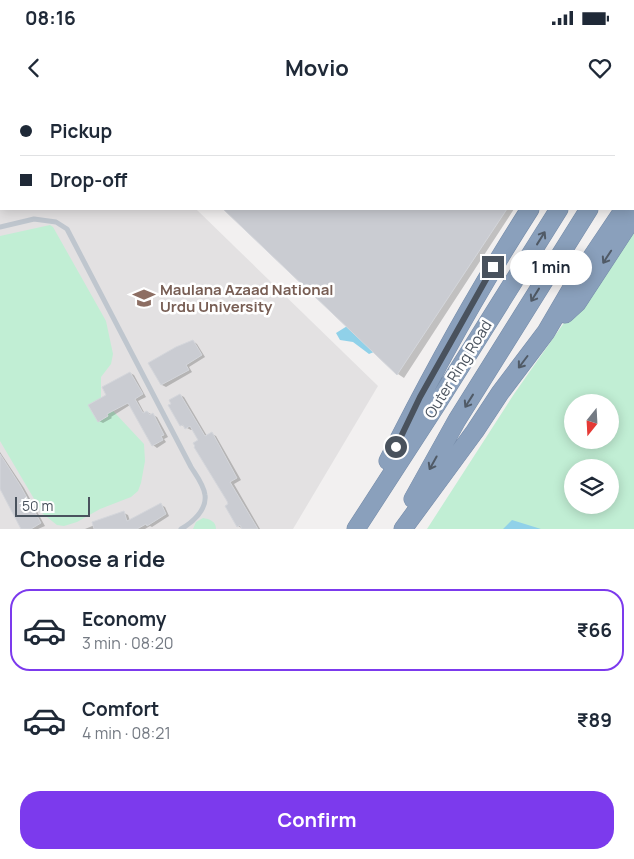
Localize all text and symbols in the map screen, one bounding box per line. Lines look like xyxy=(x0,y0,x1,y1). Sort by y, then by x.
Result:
text: 08:16 xyxy=(25,5,76,31)
text: Movio xyxy=(285,53,349,83)
icon: back xyxy=(20,54,48,82)
icon: heart xyxy=(586,54,614,82)
text: Pickup xyxy=(50,118,112,144)
text: Drop-off xyxy=(50,167,127,193)
one-way arrow xyxy=(536,231,546,245)
one-way arrow xyxy=(602,249,612,263)
callout: 1 min xyxy=(510,250,593,284)
route end xyxy=(482,256,504,278)
text: 1 min xyxy=(531,256,571,278)
place label: Maulana Azaad National Urdu University xyxy=(160,279,333,317)
school or university icon: Maulana Azaad National Urdu University xyxy=(131,285,157,311)
one-way arrow xyxy=(530,287,540,301)
street label: Outer Ring Road xyxy=(419,316,497,422)
one-way arrow xyxy=(517,355,528,368)
one-way arrow xyxy=(463,393,473,407)
north arrow xyxy=(564,394,619,449)
map controls xyxy=(564,394,619,514)
route start xyxy=(385,436,407,458)
one-way arrow xyxy=(428,455,438,470)
button: layers xyxy=(564,459,619,514)
scale bar xyxy=(15,494,90,517)
text: 50 m xyxy=(22,496,53,515)
text: Choose a ride xyxy=(20,544,165,574)
text: Economy xyxy=(82,606,166,632)
icon: car xyxy=(22,608,67,653)
text: ₹66 xyxy=(577,617,612,643)
text: 3 min · 08:20 xyxy=(82,632,174,654)
text: Comfort xyxy=(82,696,159,722)
icon: car xyxy=(22,698,67,743)
text: ₹89 xyxy=(577,707,612,733)
text: 4 min · 08:21 xyxy=(82,722,171,744)
button: Confirm xyxy=(20,791,614,849)

